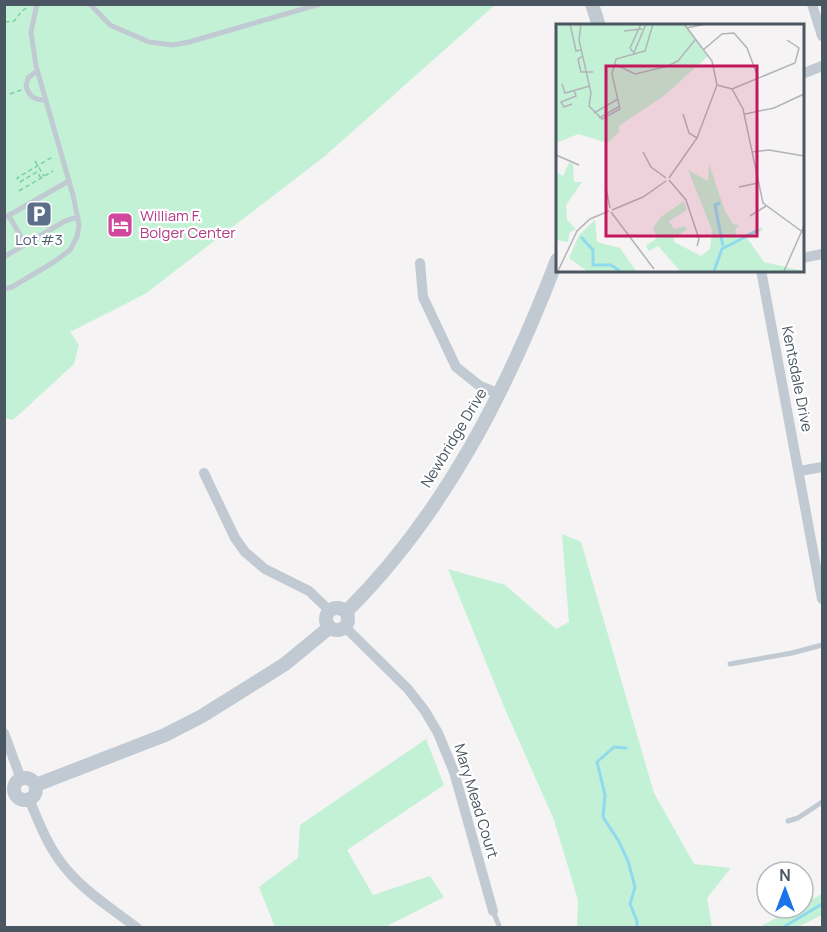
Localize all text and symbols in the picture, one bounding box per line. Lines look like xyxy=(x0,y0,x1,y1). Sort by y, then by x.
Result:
inset map xyxy=(556,24,803,272)
parking icon: Lot #3 xyxy=(24,199,54,229)
place label: William F. Bolger Center xyxy=(140,205,236,243)
hotel icon: William F. Bolger Center xyxy=(105,210,135,240)
place label: Lot #3 xyxy=(15,229,63,250)
street label: Kentsdale Drive xyxy=(777,324,818,434)
street label: Newbridge Drive xyxy=(416,384,492,491)
street label: Mary Mead Court xyxy=(449,741,504,861)
north arrow xyxy=(755,860,815,920)
text: N xyxy=(779,864,791,886)

